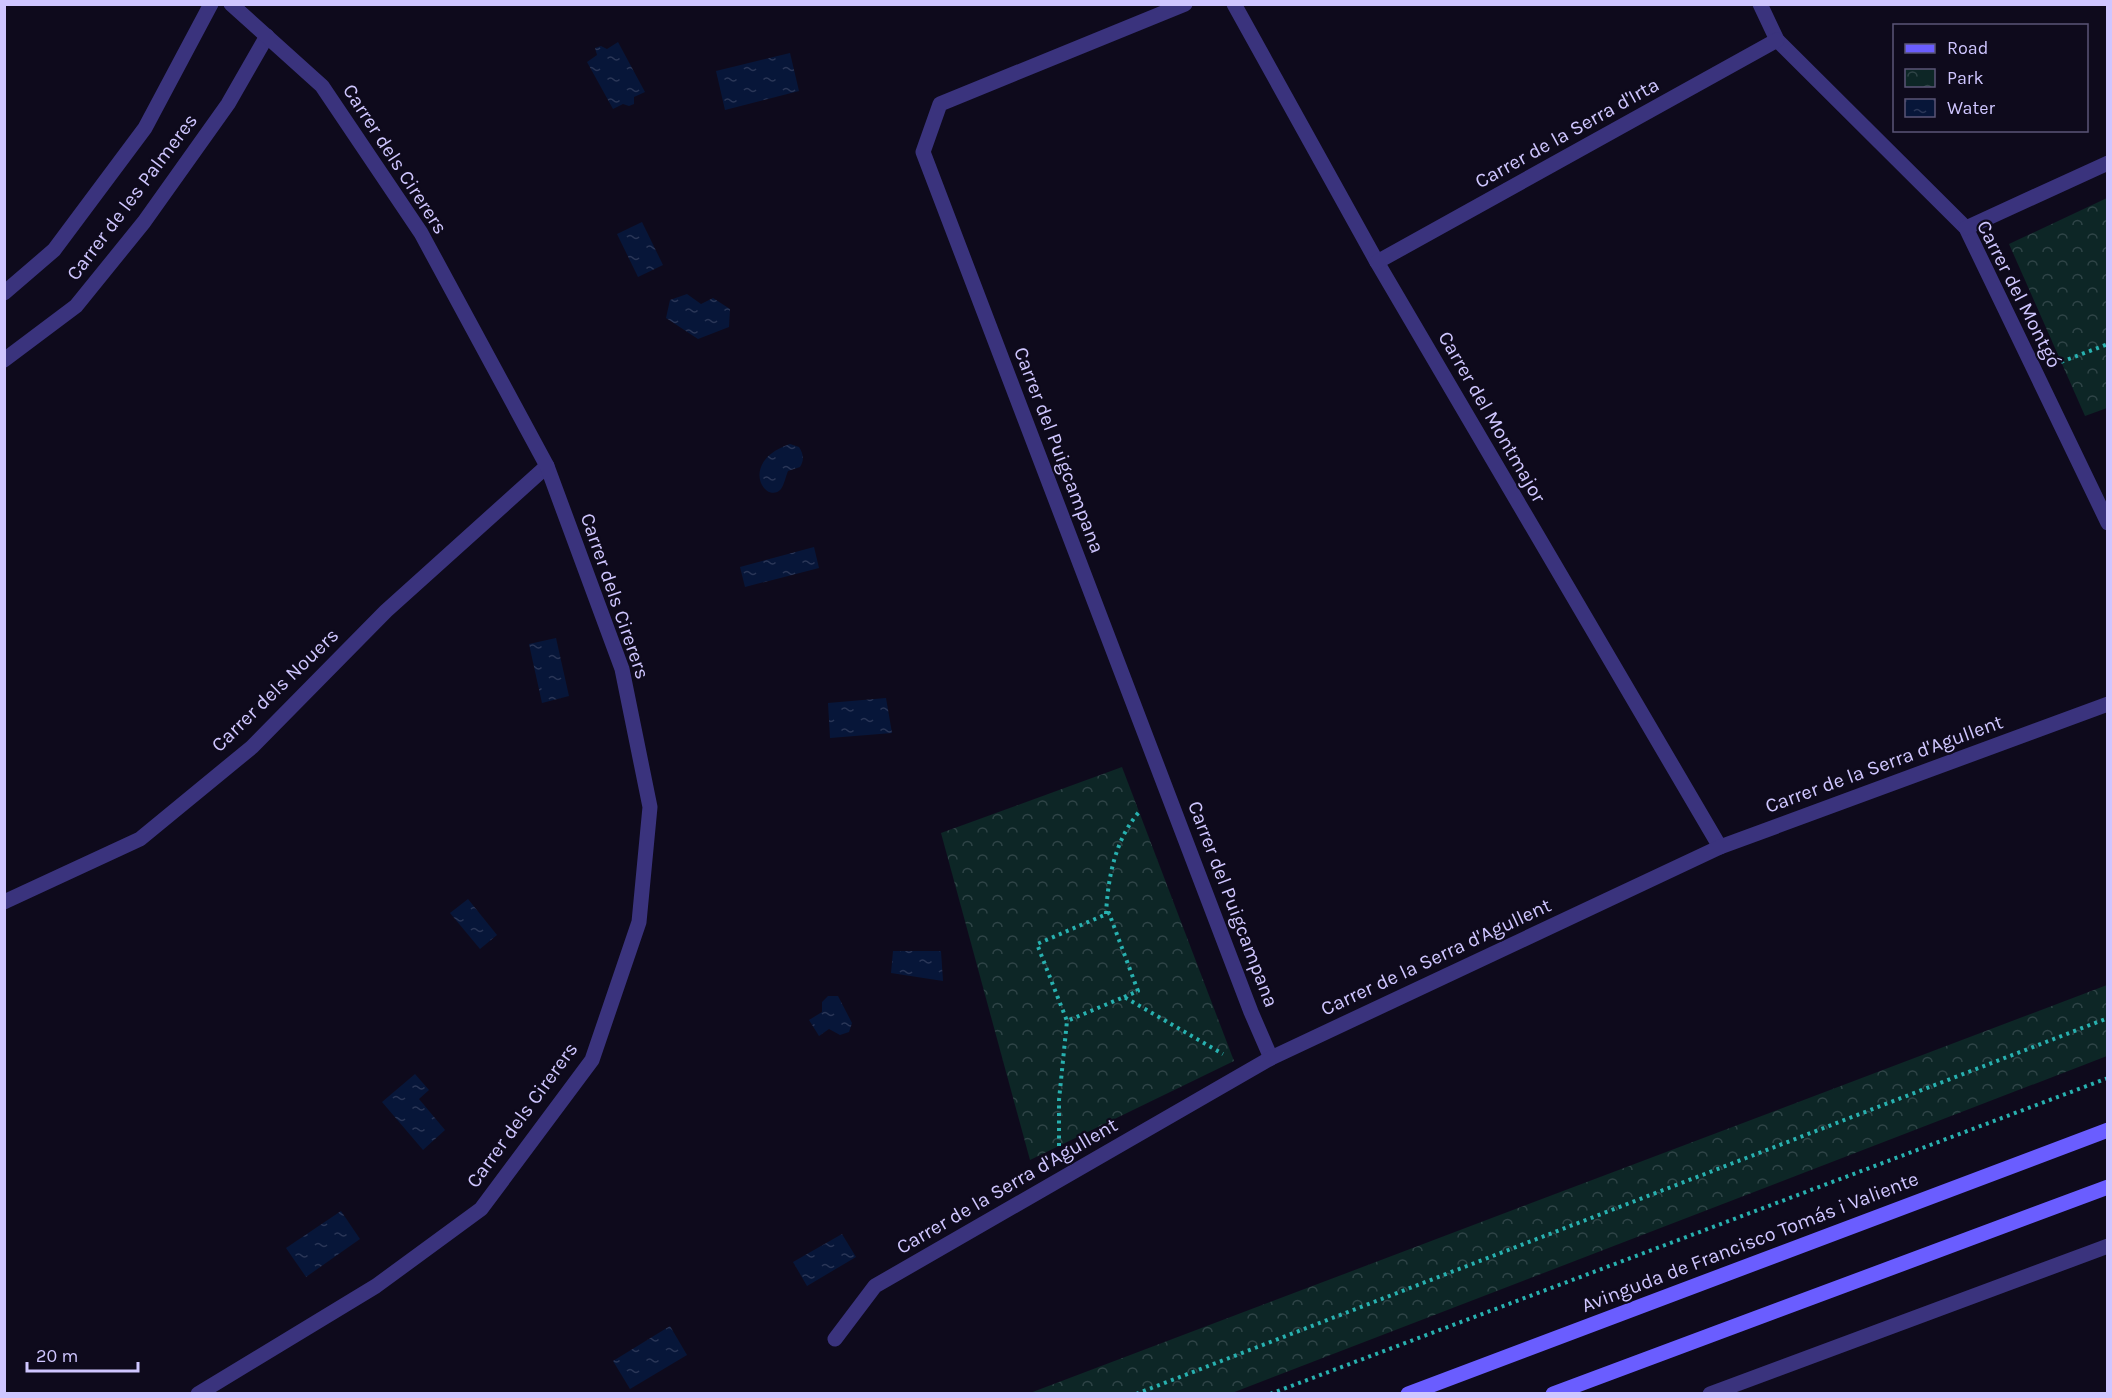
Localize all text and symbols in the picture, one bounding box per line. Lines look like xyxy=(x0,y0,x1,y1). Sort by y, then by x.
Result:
legend xyxy=(1893,24,2088,132)
text: Road xyxy=(1947,37,1988,59)
text: Park xyxy=(1947,67,1984,89)
street label: Carrer de la Serra d'Irta xyxy=(1471,73,1663,193)
street label: Carrer dels Cirerers xyxy=(338,80,452,238)
text: Water xyxy=(1947,97,1995,119)
street label: Carrer de les Palmeres xyxy=(62,109,202,285)
street label: Carrer del Montgó xyxy=(1972,217,2066,371)
street label: Carrer del Montmajor xyxy=(1434,327,1551,507)
street label: Carrer del Puigcampana xyxy=(1009,344,1109,556)
street label: Carrer dels Cirerers xyxy=(576,510,654,682)
street label: Carrer dels Nouers xyxy=(207,623,343,757)
street label: Carrer de la Serra d'Agullent xyxy=(1762,710,2006,818)
street label: Carrer del Puigcampana xyxy=(1183,798,1283,1010)
street label: Carrer de la Serra d'Agullent xyxy=(1317,893,1555,1021)
street label: Carrer dels Cirerers xyxy=(462,1038,582,1192)
street label: Carrer de la Serra d'Agullent xyxy=(892,1113,1122,1259)
street label: Avinguda de Francisco Tomás i Valiente xyxy=(1578,1167,1922,1317)
scale bar xyxy=(27,1335,138,1373)
text: 20 m xyxy=(36,1345,78,1367)

